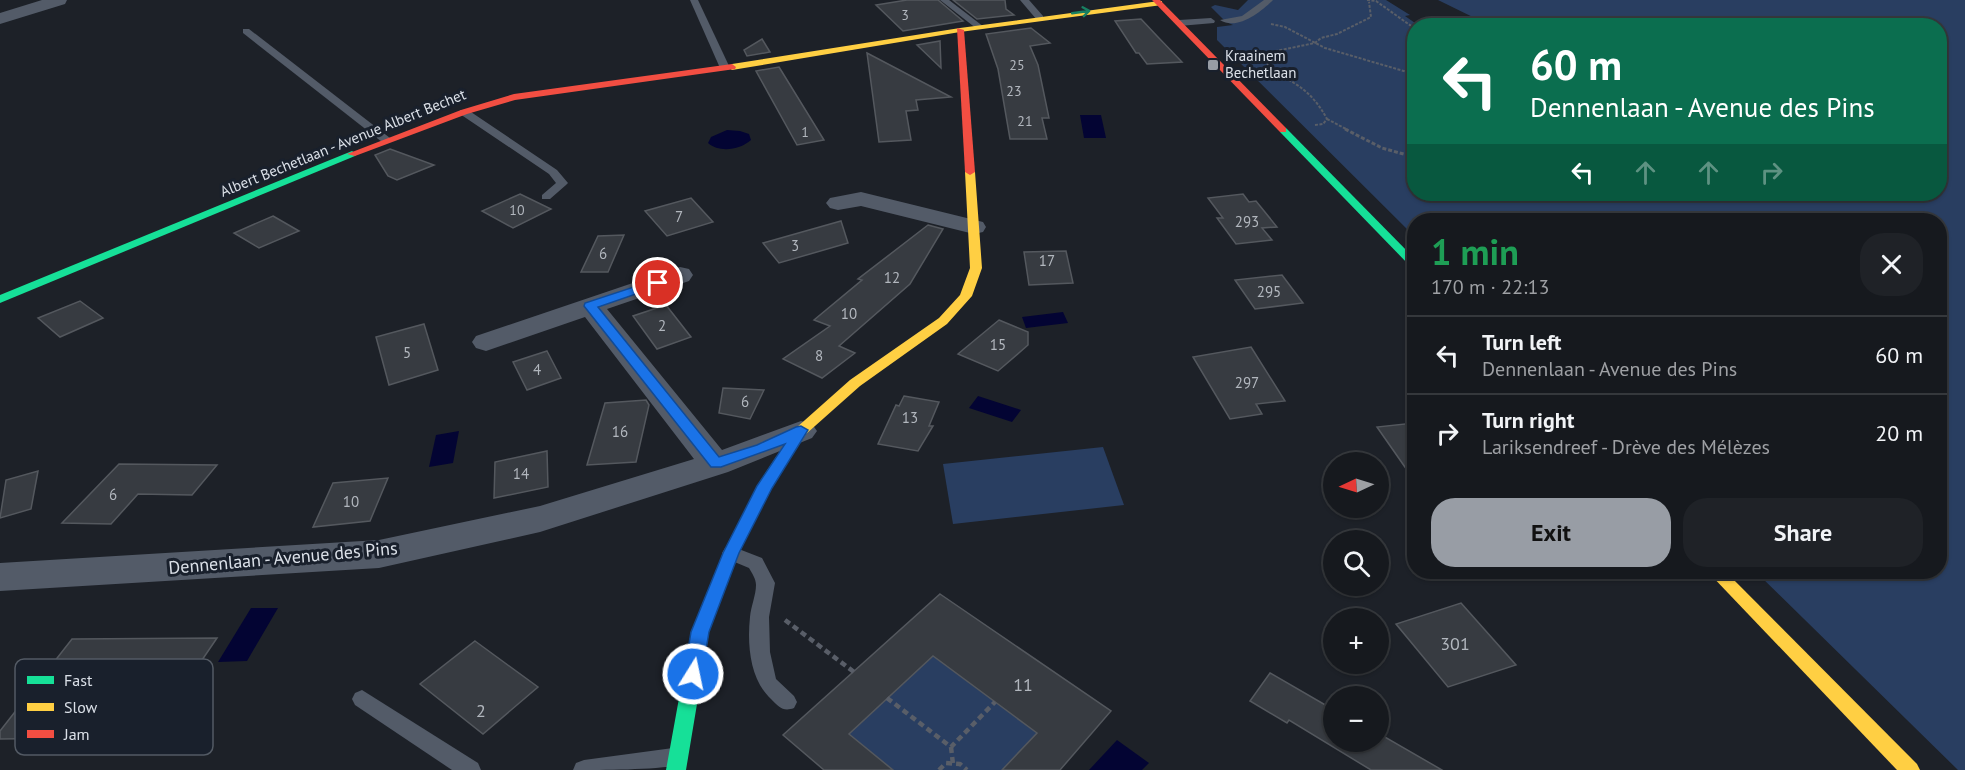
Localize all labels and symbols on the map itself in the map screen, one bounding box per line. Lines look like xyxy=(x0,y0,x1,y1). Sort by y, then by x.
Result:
house number: 3 xyxy=(901,6,909,24)
one-way arrow xyxy=(1070,7,1090,18)
place label: Kraainem Bechetlaan xyxy=(1225,46,1296,82)
house number: 25 xyxy=(1009,56,1025,74)
marker: Kraainem Bechetlaan xyxy=(1206,58,1220,72)
house number: 23 xyxy=(1006,82,1022,100)
street label: Albert Bechetlaan - Avenue Albert Bechet xyxy=(217,84,468,201)
house number: 21 xyxy=(1017,112,1033,130)
house number: 1 xyxy=(801,123,809,141)
house number: 10 xyxy=(509,201,525,219)
house number: 7 xyxy=(675,207,683,226)
house number: 293 xyxy=(1235,212,1259,231)
house number: 3 xyxy=(791,236,799,255)
house number: 6 xyxy=(599,244,607,263)
house number: 17 xyxy=(1039,251,1055,270)
pin xyxy=(632,257,683,308)
house number: 12 xyxy=(884,268,900,287)
house number: 295 xyxy=(1257,282,1281,301)
house number: 10 xyxy=(841,304,857,323)
house number: 2 xyxy=(658,316,666,335)
house number: 15 xyxy=(990,335,1006,354)
house number: 5 xyxy=(403,343,411,362)
house number: 8 xyxy=(815,346,823,365)
house number: 4 xyxy=(533,360,541,379)
house number: 297 xyxy=(1235,373,1259,392)
house number: 6 xyxy=(741,392,749,411)
house number: 13 xyxy=(902,408,918,427)
house number: 16 xyxy=(612,422,628,441)
north arrow xyxy=(1323,452,1389,518)
house number: 14 xyxy=(513,464,529,483)
house number: 6 xyxy=(109,485,117,504)
house number: 10 xyxy=(343,492,359,511)
street label: Dennenlaan - Avenue des Pins xyxy=(168,536,398,579)
house number: 301 xyxy=(1440,632,1470,655)
position arrow xyxy=(661,642,725,706)
legend xyxy=(15,659,213,755)
text: Fast xyxy=(64,670,93,690)
house number: 11 xyxy=(1013,673,1033,696)
text: Slow xyxy=(64,697,98,717)
house number: 2 xyxy=(476,699,486,722)
text: Jam xyxy=(63,724,90,744)

